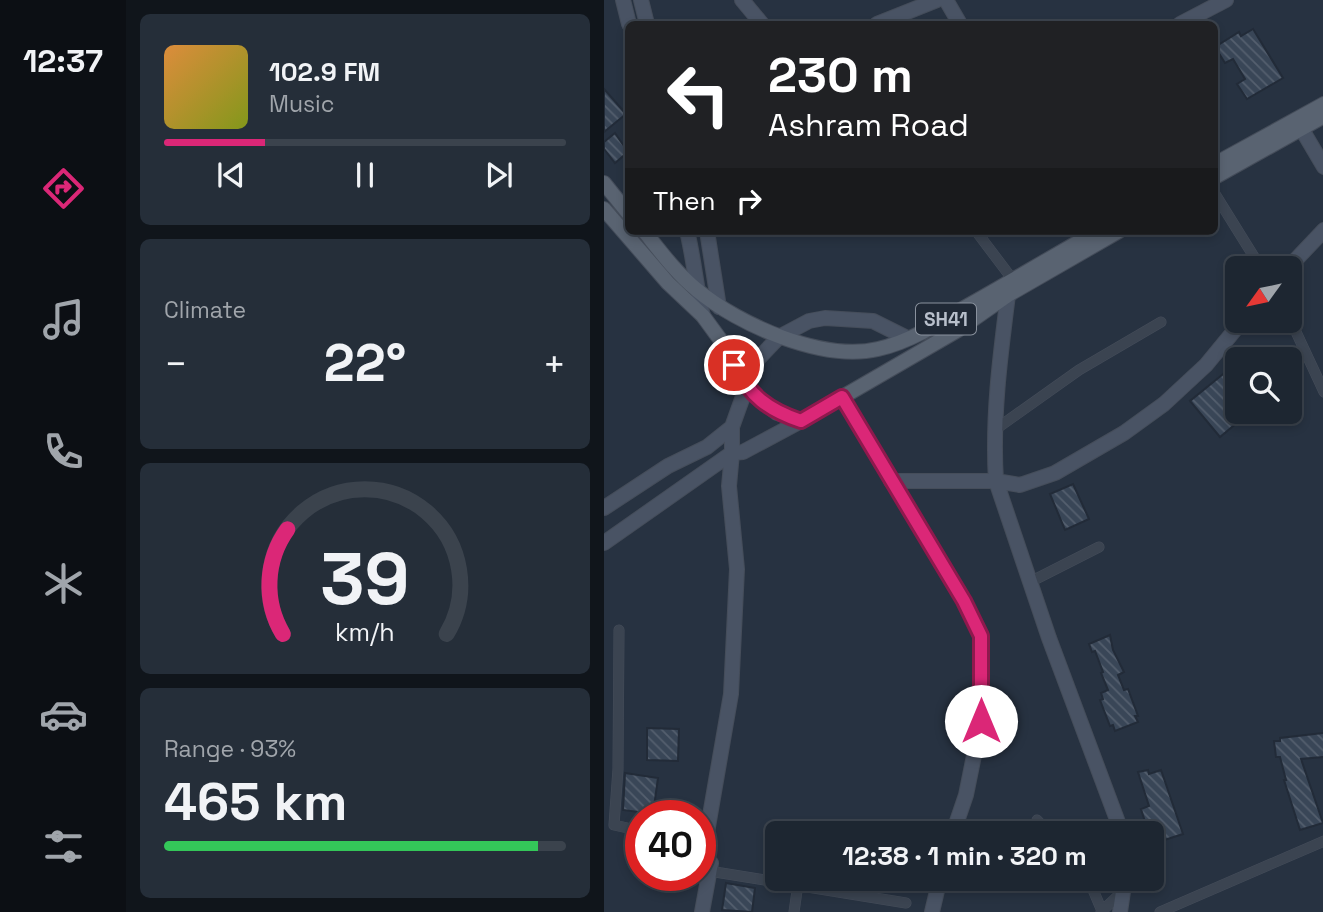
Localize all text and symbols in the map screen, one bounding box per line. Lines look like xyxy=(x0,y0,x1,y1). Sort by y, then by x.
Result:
text: 12:37 xyxy=(23,41,103,81)
text: 230 m xyxy=(768,44,913,106)
icon: left xyxy=(653,49,744,140)
text: 102.9 FM xyxy=(269,55,380,89)
text: Music xyxy=(269,89,334,119)
text: Ashram Road xyxy=(768,105,969,145)
icon: previous xyxy=(212,156,250,194)
icon: pause xyxy=(346,156,384,194)
icon: next xyxy=(480,156,518,194)
icon: directions xyxy=(39,164,88,213)
icon: right xyxy=(730,182,768,220)
text: Then xyxy=(653,184,716,218)
north arrow xyxy=(1225,256,1302,332)
map controls xyxy=(1225,256,1302,424)
icon: music xyxy=(39,295,88,344)
text: Climate xyxy=(164,295,246,325)
road number: SH41 xyxy=(916,304,976,334)
text: 22° xyxy=(324,330,406,396)
pin xyxy=(704,335,764,395)
text: − xyxy=(164,340,188,388)
text: + xyxy=(542,340,566,388)
icon: arrive xyxy=(715,346,753,384)
button: search xyxy=(1225,347,1302,424)
icon: phone xyxy=(39,427,88,476)
text: 39 xyxy=(320,533,410,626)
icon: climate xyxy=(39,559,88,608)
text: km/h xyxy=(335,616,395,648)
position arrow xyxy=(944,684,1018,758)
icon: car xyxy=(39,690,88,739)
text: Range · 93% xyxy=(164,734,296,764)
text: 465 km xyxy=(164,769,347,835)
speed limit sign: 40 xyxy=(625,800,716,891)
icon: filters xyxy=(39,822,88,871)
text: 12:38 · 1 min · 320 m xyxy=(842,839,1087,873)

